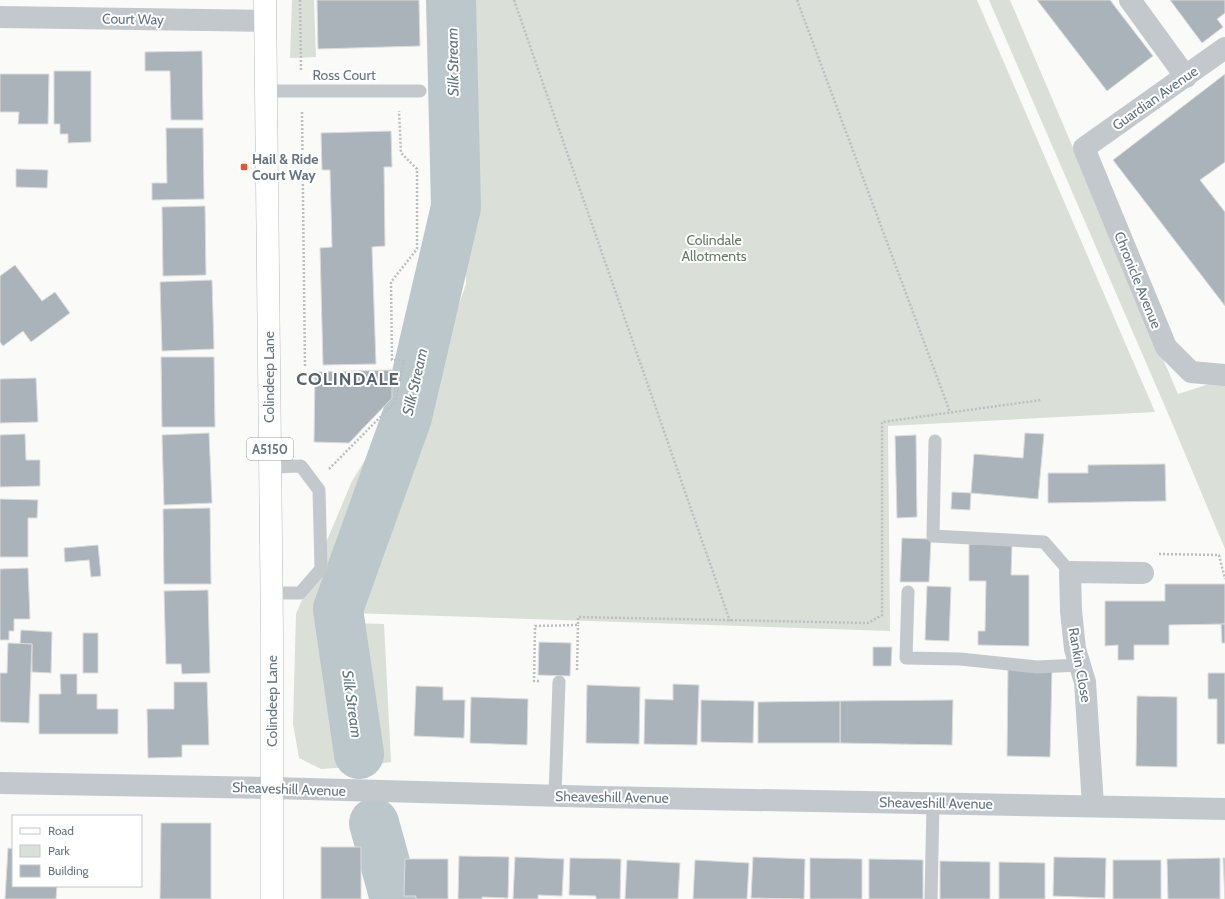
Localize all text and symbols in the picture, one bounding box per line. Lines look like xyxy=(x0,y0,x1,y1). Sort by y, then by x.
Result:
street label: Court Way xyxy=(102,9,164,29)
water label: Silk Stream xyxy=(443,28,463,96)
street label: Guardian Avenue xyxy=(1109,62,1201,134)
street label: Ross Court xyxy=(312,66,376,84)
place label: Hail & Ride Court Way xyxy=(252,150,318,184)
marker: Hail & Ride Court Way xyxy=(239,162,249,172)
street label: Chronicle Avenue xyxy=(1110,229,1166,331)
park label: Colindale Allotments xyxy=(681,231,747,265)
street label: Colindeep Lane xyxy=(260,331,278,423)
water label: Silk Stream xyxy=(399,347,431,417)
district label: COLINDALE xyxy=(296,368,400,390)
road number: A5150 xyxy=(247,438,293,460)
street label: Rankin Close xyxy=(1065,626,1095,704)
street label: Colindeep Lane xyxy=(263,655,281,747)
water label: Silk Stream xyxy=(338,669,366,739)
street label: Sheaveshill Avenue xyxy=(232,778,346,800)
street label: Sheaveshill Avenue xyxy=(555,787,669,807)
street label: Sheaveshill Avenue xyxy=(879,793,993,813)
legend xyxy=(12,815,142,887)
text: Road xyxy=(48,823,74,838)
text: Park xyxy=(48,843,70,858)
text: Building xyxy=(48,863,90,878)

